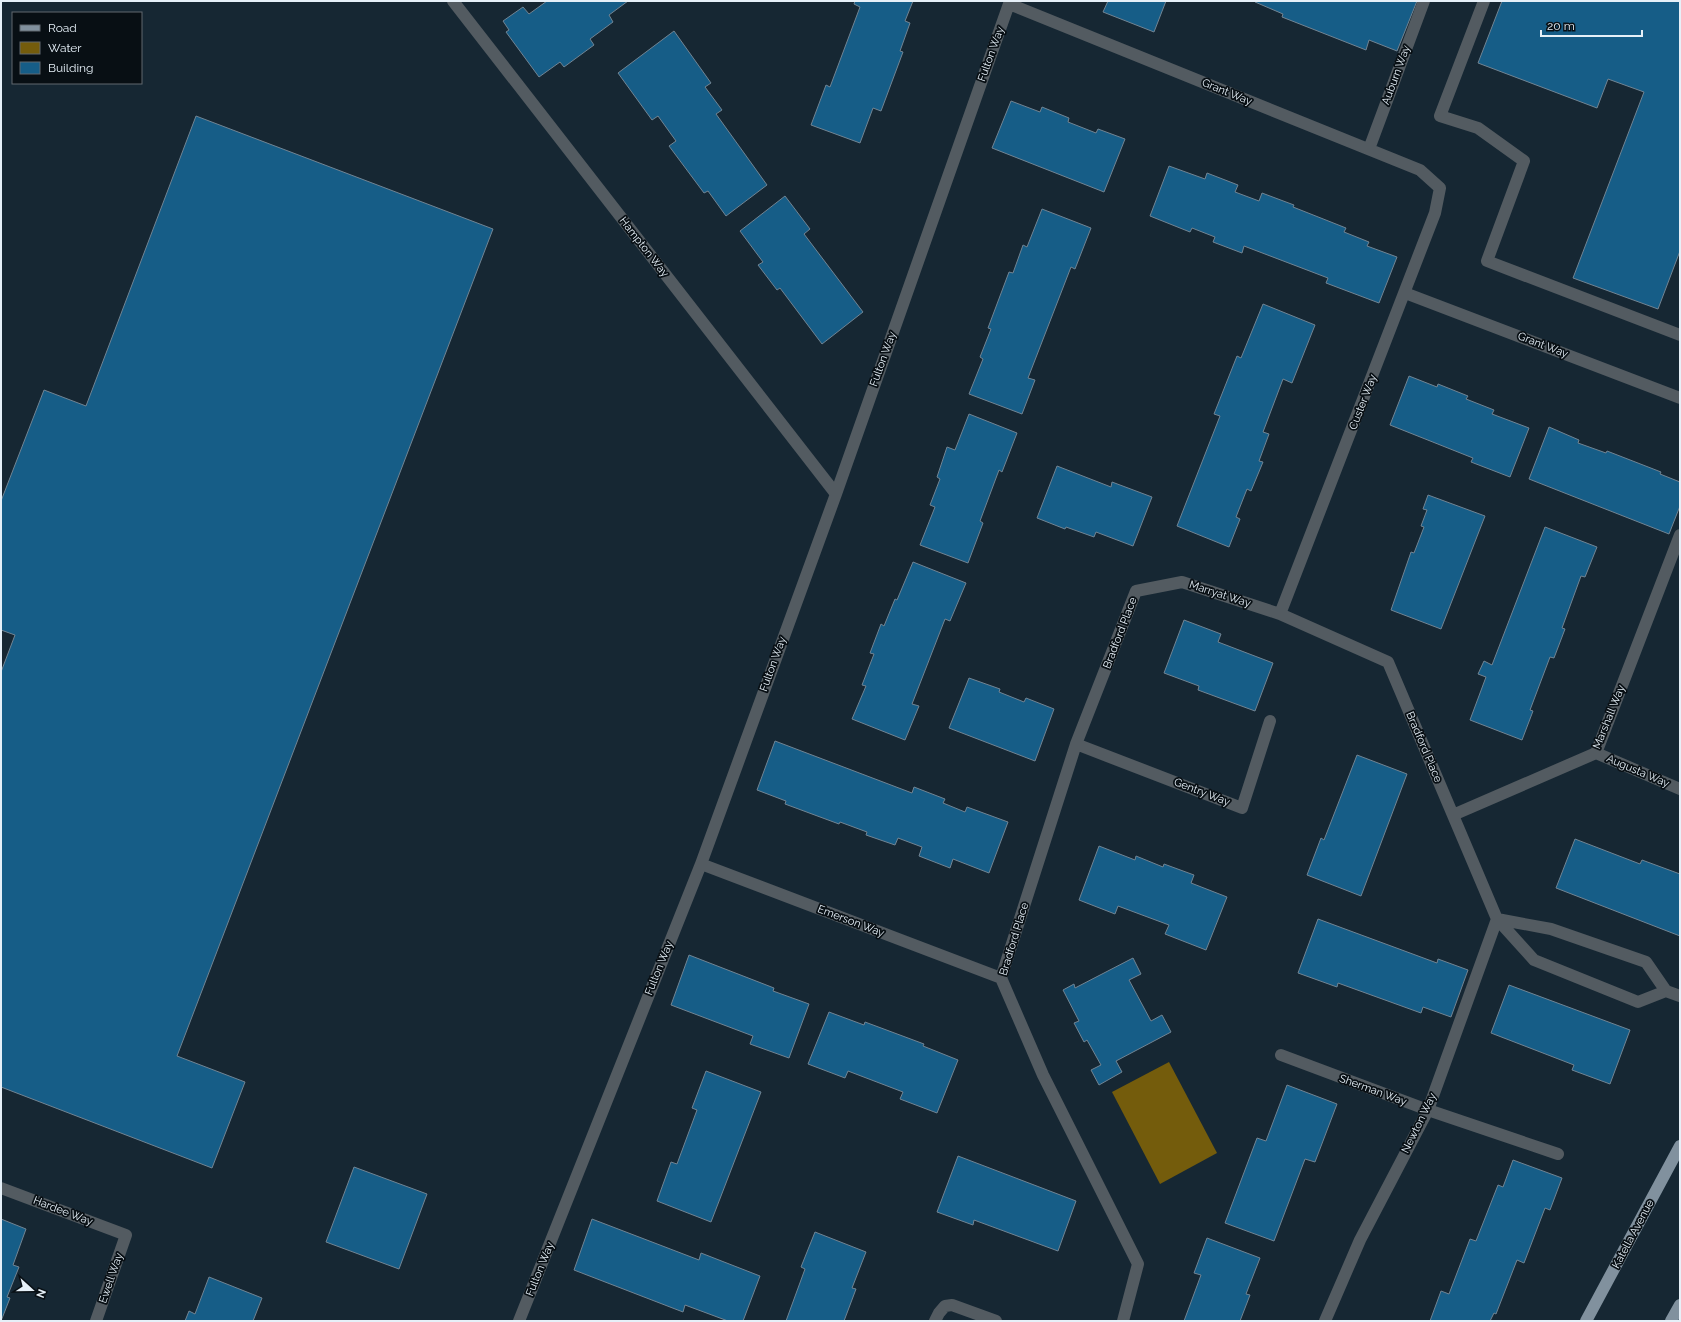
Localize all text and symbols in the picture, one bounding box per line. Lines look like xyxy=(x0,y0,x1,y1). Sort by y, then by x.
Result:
legend xyxy=(12,12,142,84)
scale bar xyxy=(1541,12,1642,38)
text: 20 m xyxy=(1547,19,1575,33)
text: Road xyxy=(48,21,77,35)
street label: Fulton Way xyxy=(975,25,1007,83)
text: Water xyxy=(48,41,82,55)
street label: Auburn Way xyxy=(1379,43,1413,107)
text: Building xyxy=(48,61,94,75)
street label: Grant Way xyxy=(1200,76,1254,108)
street label: Hampton Way xyxy=(617,214,671,280)
street label: Grant Way xyxy=(1516,329,1570,361)
street label: Fulton Way xyxy=(867,330,899,388)
street label: Custer Way xyxy=(1347,372,1380,431)
street label: Marryat Way xyxy=(1188,578,1252,610)
street label: Bradford Place xyxy=(1100,595,1140,671)
street label: Fulton Way xyxy=(757,635,789,693)
street label: Marshall Way xyxy=(1590,683,1628,751)
street label: Bradford Place xyxy=(1403,710,1445,785)
street label: Augusta Way xyxy=(1604,752,1672,790)
street label: Gentry Way xyxy=(1172,775,1232,809)
street label: Bradford Place xyxy=(997,900,1031,977)
street label: Emerson Way xyxy=(816,902,886,940)
street label: Fulton Way xyxy=(642,939,676,997)
street label: Sherman Way xyxy=(1337,1072,1409,1108)
street label: Newton Way xyxy=(1399,1091,1439,1155)
street label: Hardee Way xyxy=(31,1194,95,1228)
street label: Katella Avenue xyxy=(1609,1197,1657,1271)
street label: Fulton Way xyxy=(523,1240,557,1298)
street label: Ewell Way xyxy=(96,1251,126,1305)
north arrow xyxy=(12,1270,52,1310)
text: N xyxy=(33,1287,48,1300)

